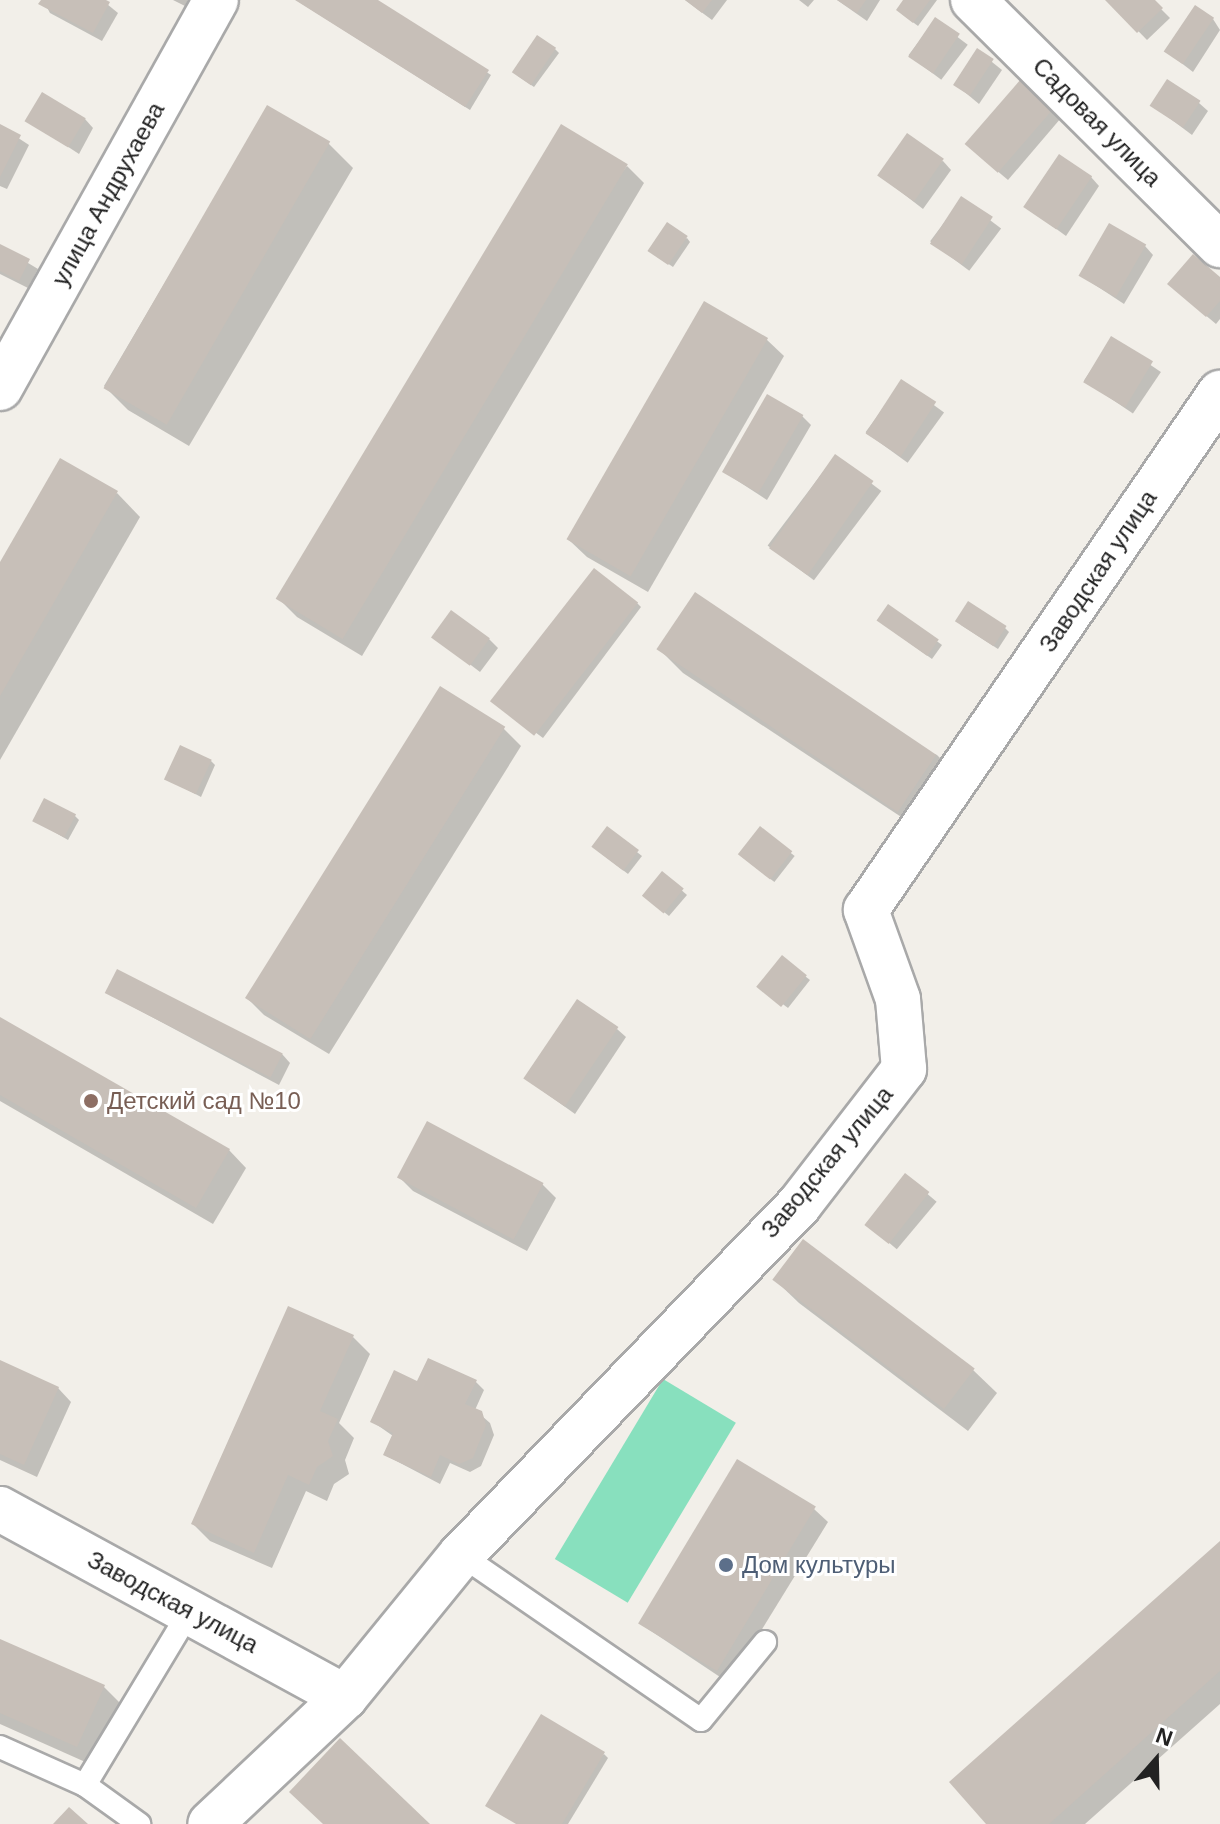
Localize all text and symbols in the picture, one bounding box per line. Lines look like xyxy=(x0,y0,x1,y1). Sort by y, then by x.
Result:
street label: Садовая улица xyxy=(1027,52,1167,192)
street label: улица Андрухаева xyxy=(46,97,170,291)
street label: Заводская улица xyxy=(1033,485,1163,657)
street label: Заводская улица xyxy=(755,1080,899,1244)
place label: Детский сад №10 xyxy=(107,1087,301,1115)
marker: Детский сад №10 xyxy=(82,1092,100,1110)
street label: Заводская улица xyxy=(83,1545,263,1659)
place label: Дом культуры xyxy=(742,1551,896,1579)
marker: Дом культуры xyxy=(717,1556,735,1574)
north arrow xyxy=(1116,1720,1196,1800)
text: N xyxy=(1153,1723,1176,1751)

